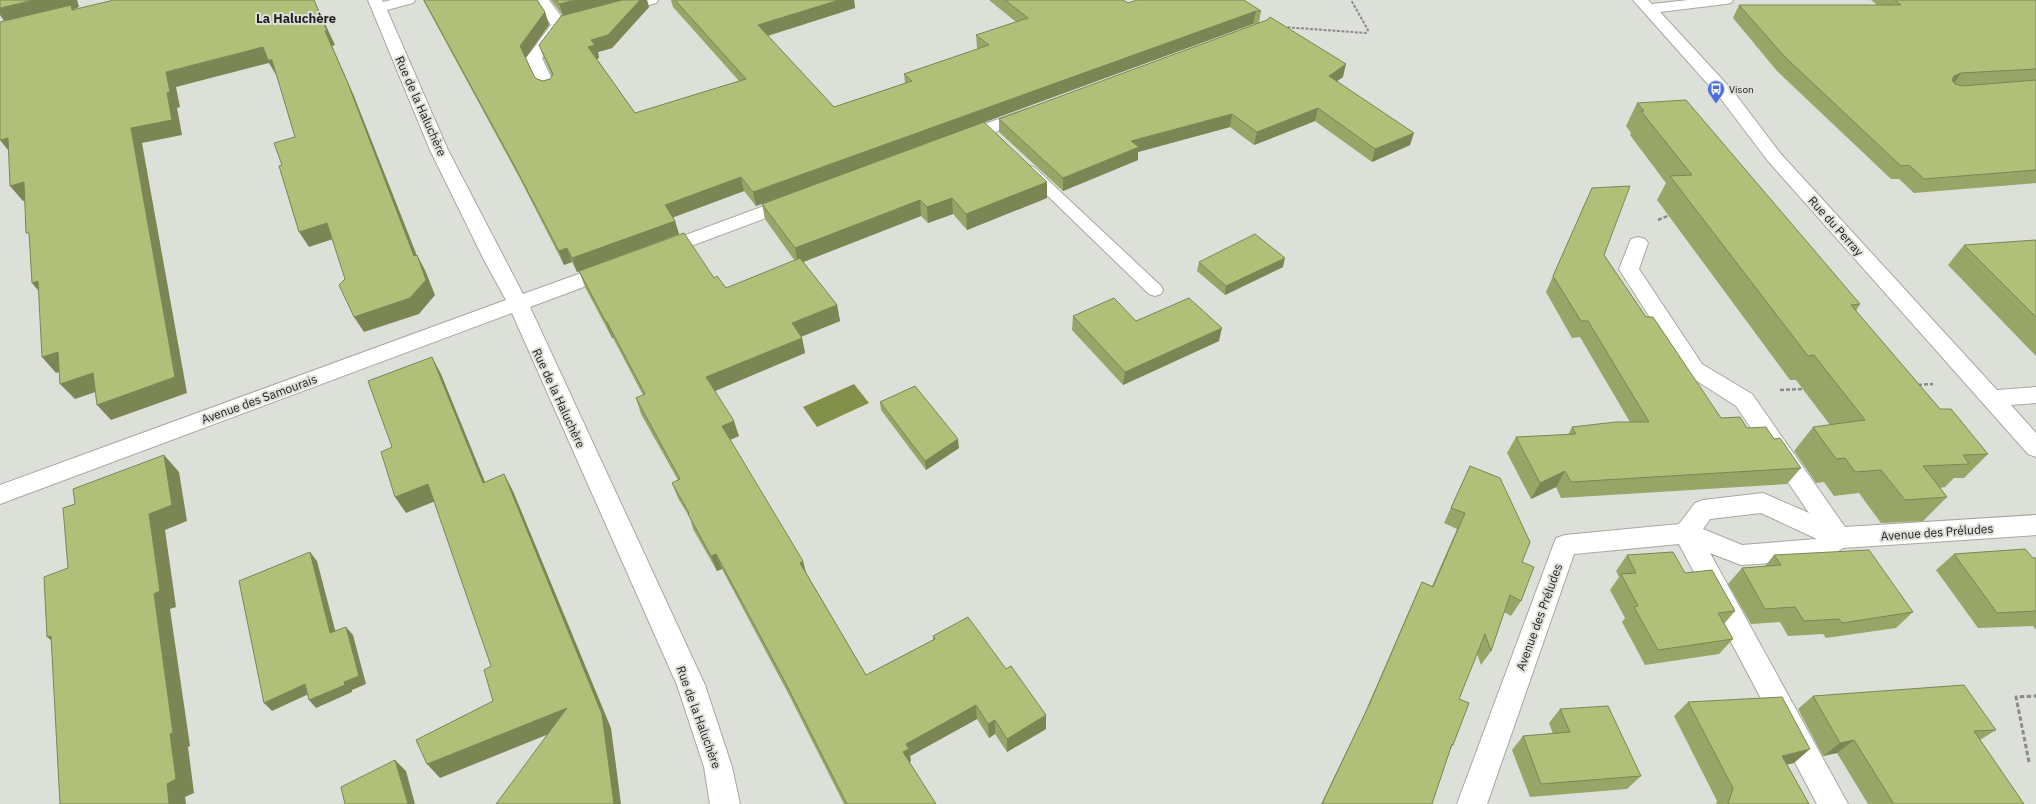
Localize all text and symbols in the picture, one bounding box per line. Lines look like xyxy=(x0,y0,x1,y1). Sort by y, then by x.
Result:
district label: La Haluchère xyxy=(256,10,336,27)
street label: Rue de la Haluchère xyxy=(392,54,450,159)
bus stop icon: Vison xyxy=(1706,79,1726,104)
place label: Vison xyxy=(1729,83,1754,96)
street label: Rue du Perray xyxy=(1805,193,1867,259)
street label: Rue de la Haluchère xyxy=(529,346,589,451)
street label: Avenue des Samourais xyxy=(199,371,319,427)
street label: Avenue des Préludes xyxy=(1880,521,1994,543)
street label: Avenue des Préludes xyxy=(1513,561,1565,673)
street label: Rue de la Haluchère xyxy=(673,664,725,771)

